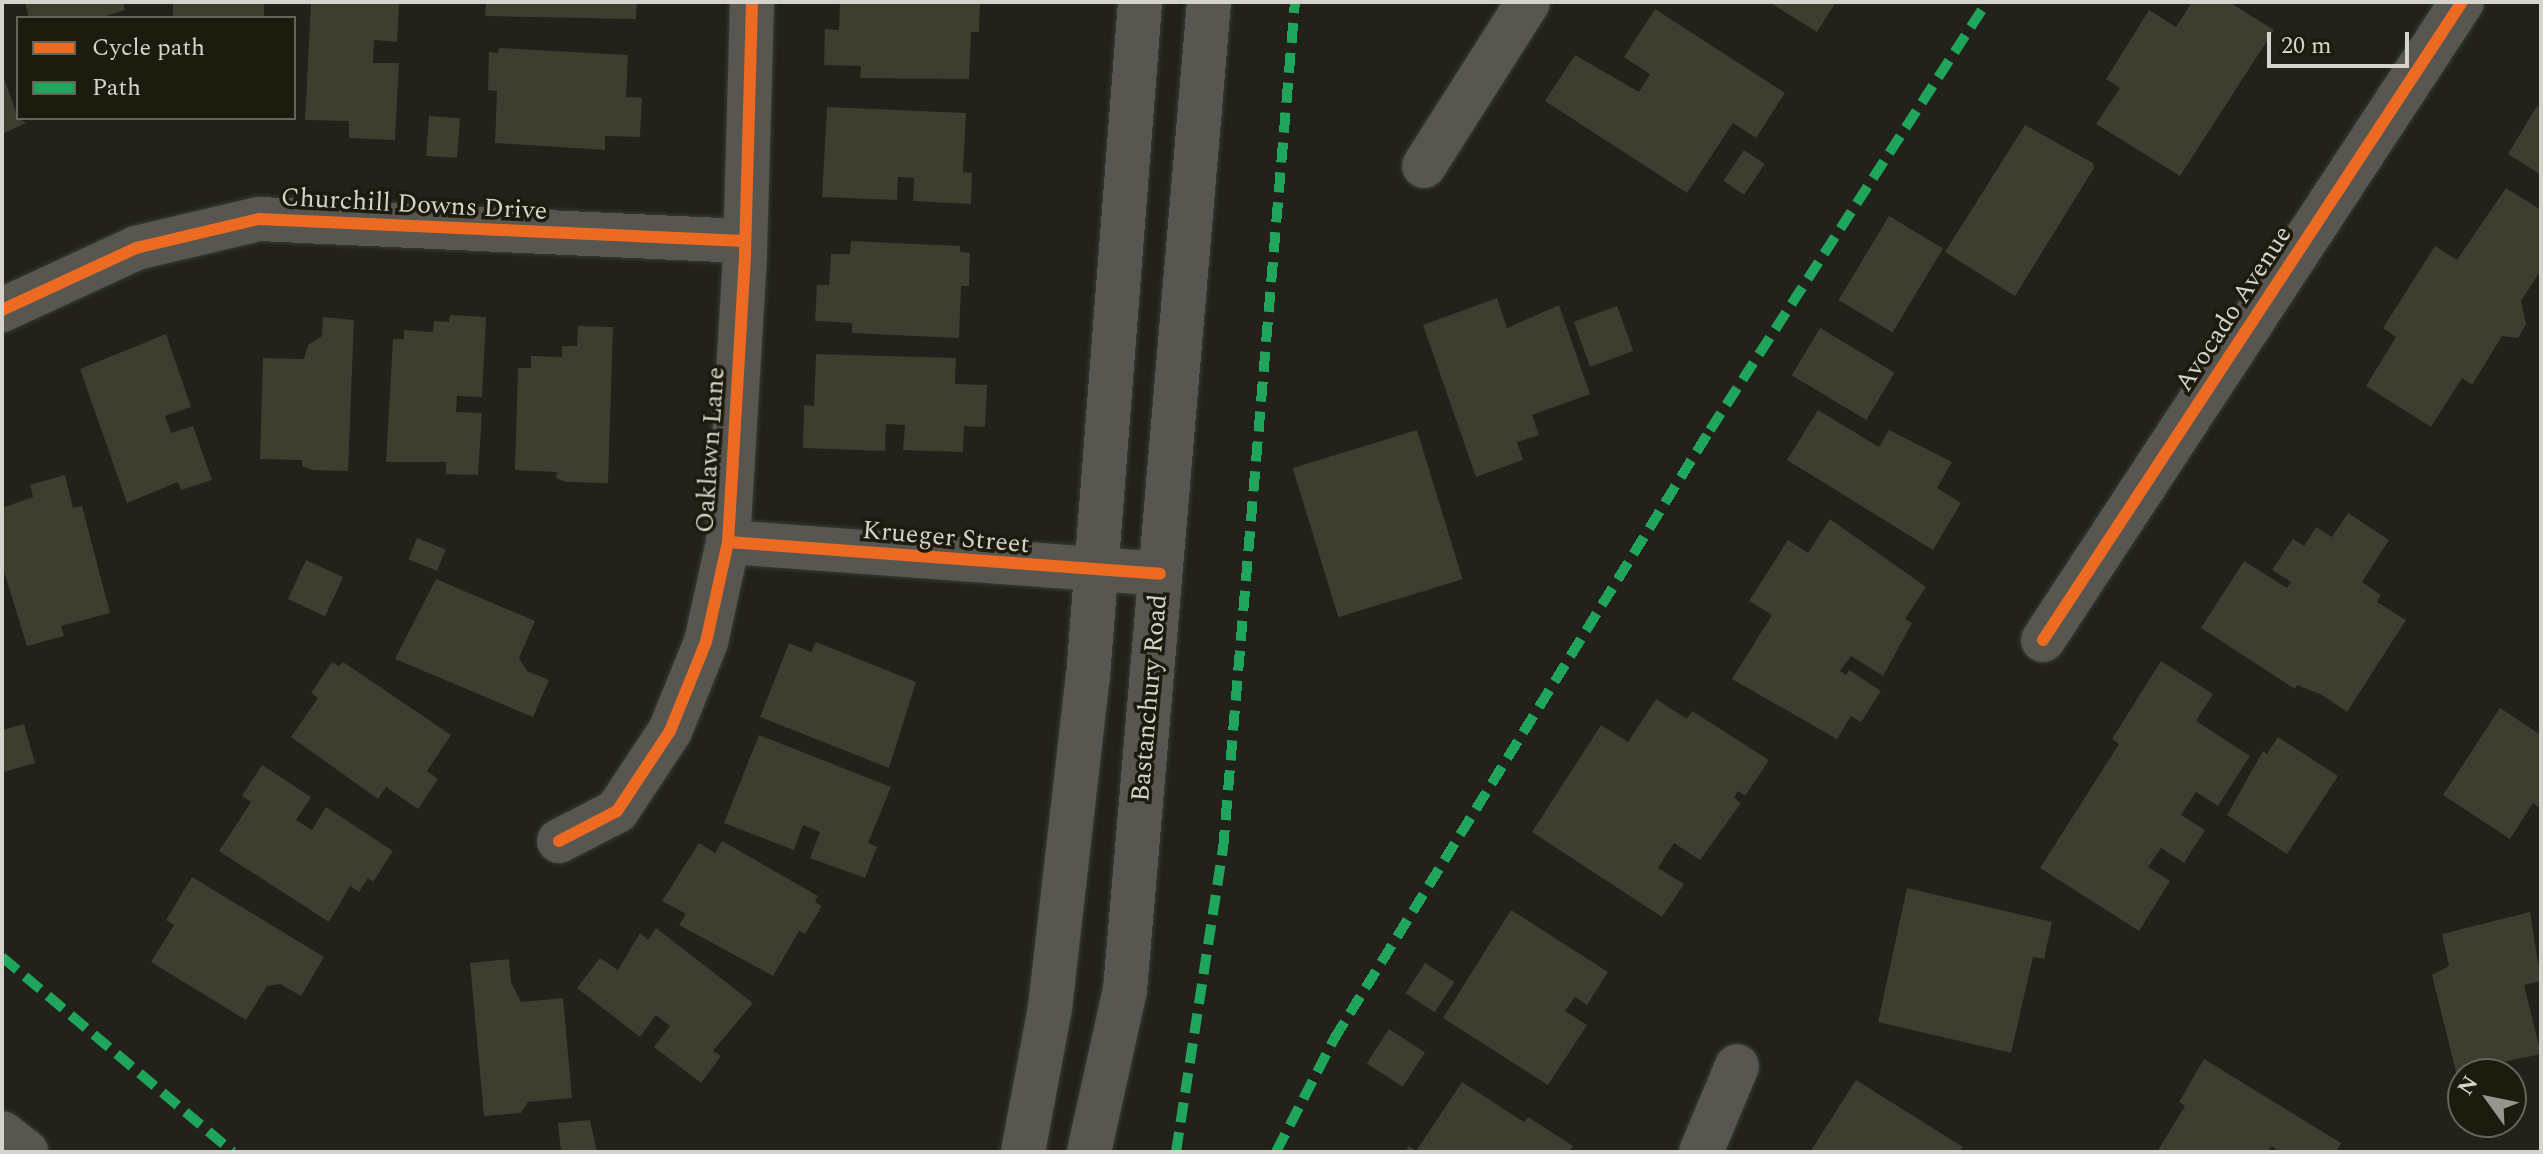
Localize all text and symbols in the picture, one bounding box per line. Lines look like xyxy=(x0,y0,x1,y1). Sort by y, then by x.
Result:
legend xyxy=(16,16,296,120)
scale bar xyxy=(2271,16,2413,66)
text: 20 m xyxy=(2281,28,2332,64)
text: Cycle path xyxy=(92,30,205,66)
text: Path xyxy=(92,70,141,106)
street label: Churchill Downs Drive xyxy=(280,182,548,228)
street label: Avocado Avenue xyxy=(2169,220,2299,398)
street label: Oaklawn Lane xyxy=(690,366,732,534)
street label: Krueger Street xyxy=(861,515,1031,561)
street label: Bastanchury Road xyxy=(1125,593,1175,803)
north arrow xyxy=(2447,1058,2527,1138)
text: N xyxy=(2449,1069,2487,1102)

